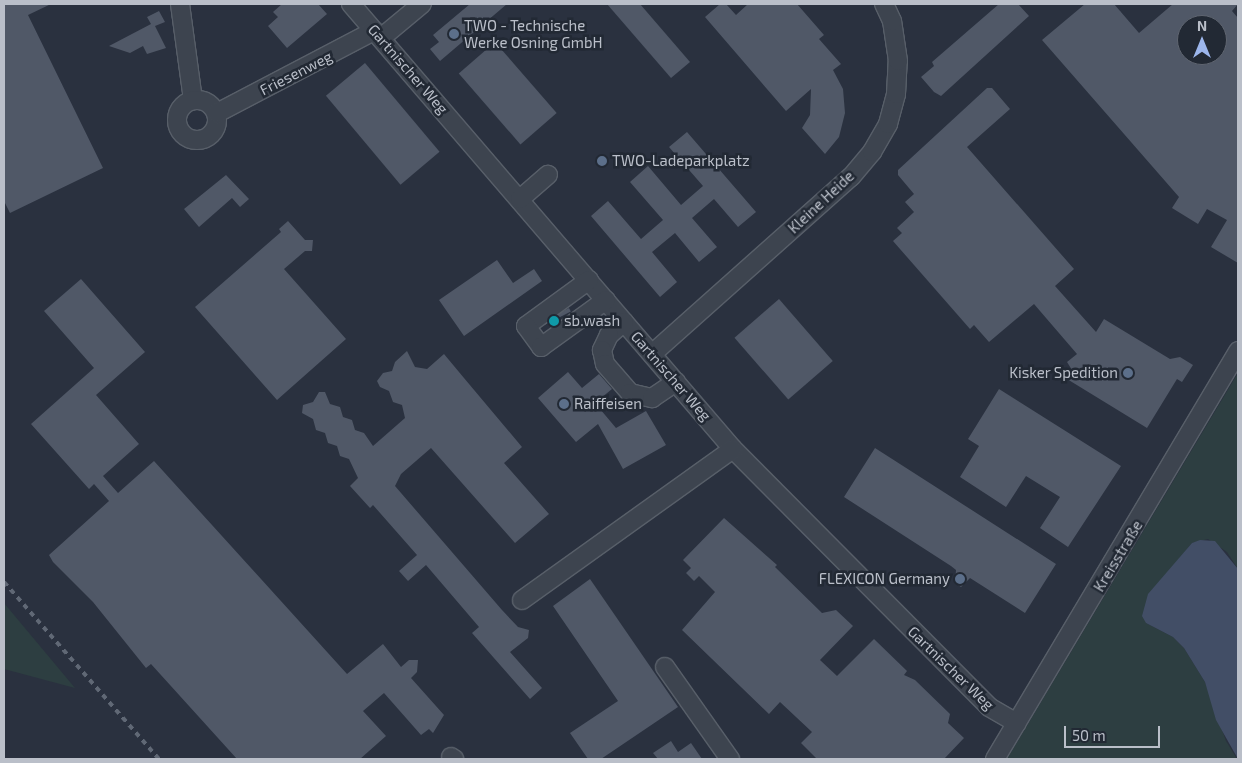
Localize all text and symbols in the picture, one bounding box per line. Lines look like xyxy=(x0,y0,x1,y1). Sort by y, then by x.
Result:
north arrow xyxy=(1177,15,1227,65)
place label: TWO - Technische Werke Osning GmbH xyxy=(464,16,602,51)
text: N xyxy=(1197,17,1207,34)
street label: Gartnischer Weg xyxy=(364,20,452,118)
marker: TWO - Technische Werke Osning GmbH xyxy=(448,28,460,40)
street label: Friesenweg xyxy=(257,47,335,99)
place label: TWO-Ladeparkplatz xyxy=(612,152,750,170)
marker: TWO-Ladeparkplatz xyxy=(596,155,608,167)
street label: Kleine Heide xyxy=(784,167,858,237)
place label: sb.wash xyxy=(564,312,620,330)
marker: sb.wash xyxy=(548,315,560,327)
street label: Gartnischer Weg xyxy=(627,327,715,425)
place label: Kisker Spedition xyxy=(1009,364,1118,382)
marker: Kisker Spedition xyxy=(1122,367,1134,379)
place label: Raiffeisen xyxy=(574,395,642,413)
marker: Raiffeisen xyxy=(558,398,570,410)
street label: Kreisstraße xyxy=(1090,517,1146,595)
place label: FLEXICON Germany xyxy=(819,570,950,588)
marker: FLEXICON Germany xyxy=(954,573,966,585)
street label: Gartnischer Weg xyxy=(904,622,998,714)
scale bar xyxy=(1067,716,1163,748)
text: 50 m xyxy=(1072,726,1106,744)

